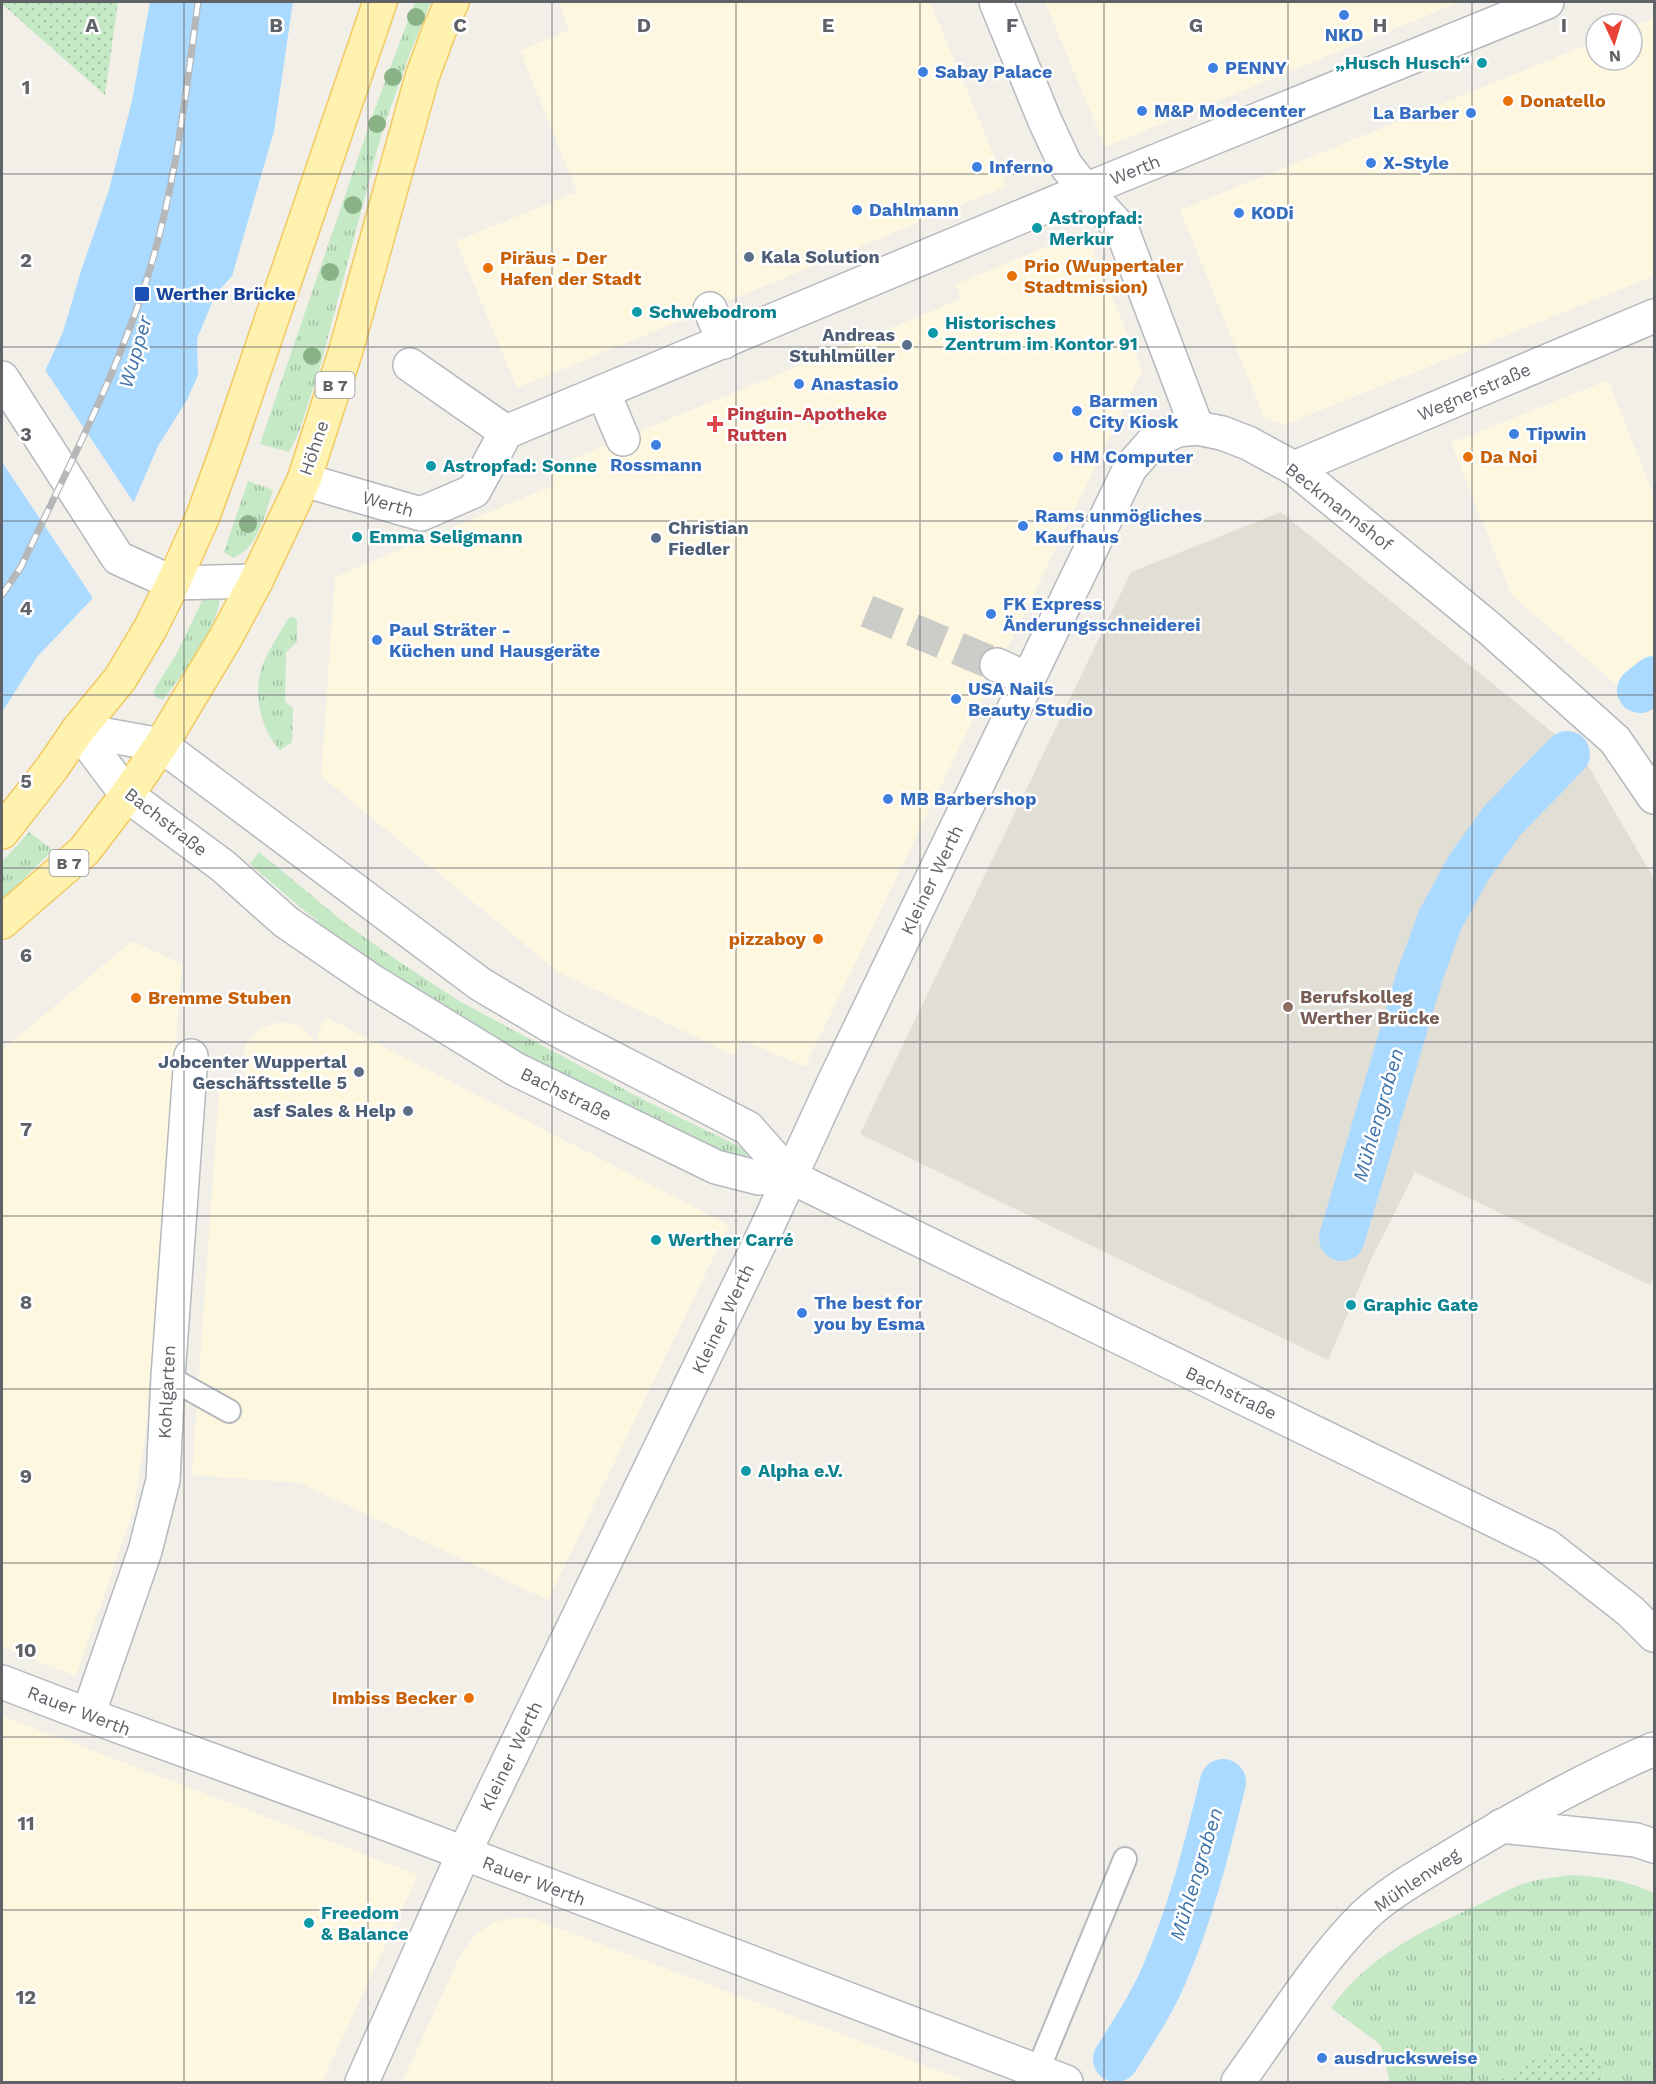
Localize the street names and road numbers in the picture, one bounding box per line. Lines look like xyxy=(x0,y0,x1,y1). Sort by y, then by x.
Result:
street label: Werth xyxy=(1107,150,1163,189)
street label: Wegnerstraße xyxy=(1414,358,1534,425)
road number: B 7 xyxy=(316,372,354,398)
street label: Höhne xyxy=(294,418,333,478)
street label: Beckmannshof xyxy=(1281,458,1397,555)
street label: Werth xyxy=(360,486,416,521)
street label: Bachstraße xyxy=(121,783,212,860)
street label: Kleiner Werth xyxy=(896,822,967,938)
road number: B 7 xyxy=(50,850,88,876)
street label: Bachstraße xyxy=(517,1062,615,1125)
street label: Kleiner Werth xyxy=(687,1261,758,1377)
street label: Kohlgarten xyxy=(154,1344,179,1440)
street label: Bachstraße xyxy=(1182,1361,1280,1424)
street label: Rauer Werth xyxy=(25,1681,134,1740)
street label: Kleiner Werth xyxy=(475,1698,546,1814)
street label: Mühlenweg xyxy=(1370,1843,1464,1916)
street label: Rauer Werth xyxy=(480,1851,589,1910)

